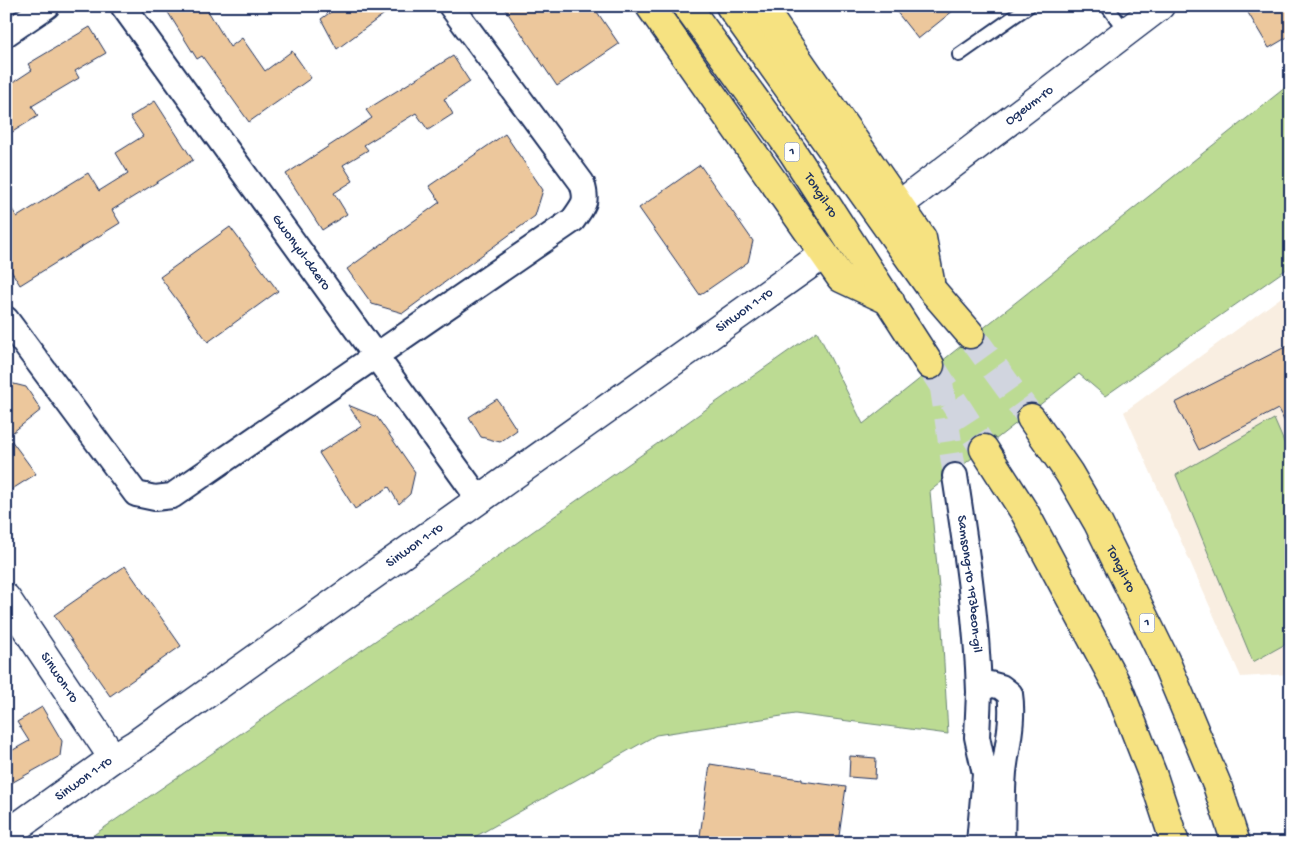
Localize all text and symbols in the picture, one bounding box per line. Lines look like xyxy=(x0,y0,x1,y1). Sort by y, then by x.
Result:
street label: Ogeum-ro xyxy=(1002,82,1057,130)
road number: 1 xyxy=(784,142,800,162)
street label: Tongil-ro xyxy=(799,169,841,221)
street label: Gwonyul-daero xyxy=(268,211,334,294)
street label: Sinwon 1-ro xyxy=(713,284,777,337)
street label: Samsong-ro 193beon-gil xyxy=(953,514,986,653)
street label: Sinwon 1-ro xyxy=(383,519,447,572)
street label: Tongil-ro xyxy=(1101,542,1139,595)
road number: 1 xyxy=(1140,614,1154,632)
street label: Sinwon-ro xyxy=(36,649,82,706)
street label: Sinwon 1-ro xyxy=(52,753,116,805)

